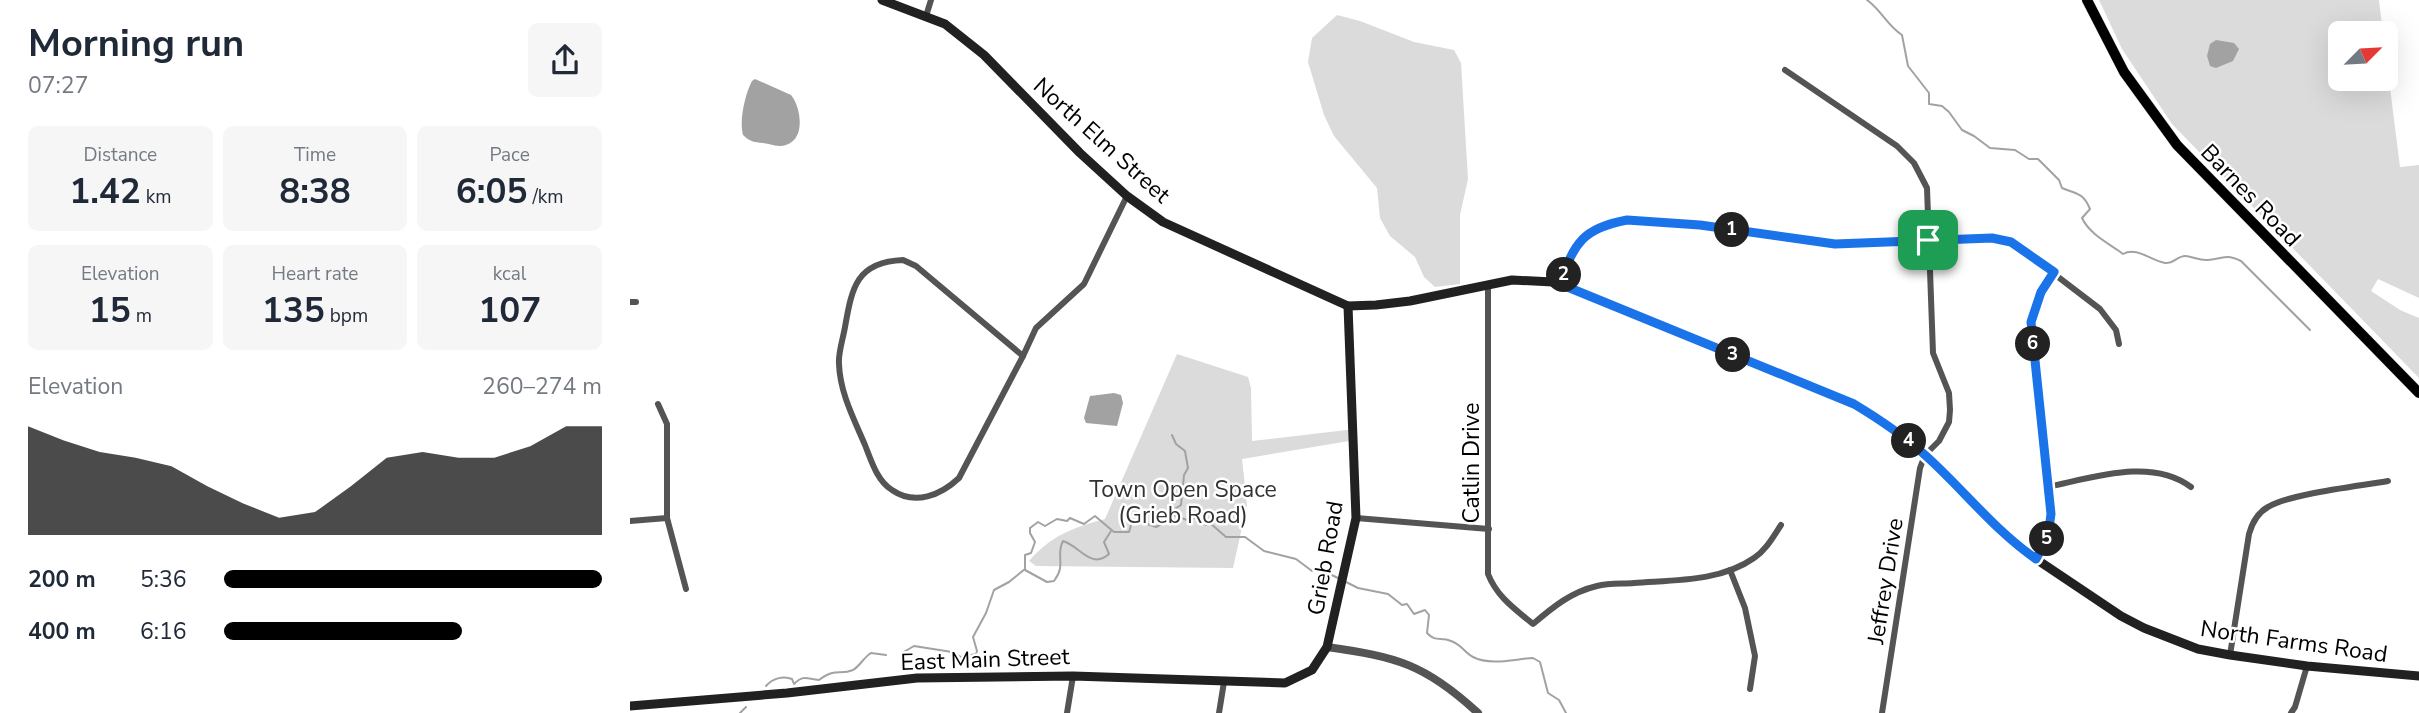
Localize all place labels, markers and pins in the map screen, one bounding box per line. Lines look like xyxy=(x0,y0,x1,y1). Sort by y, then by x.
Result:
pin xyxy=(1898,210,1958,270)
pin: 1 xyxy=(1714,212,1750,247)
pin: 2 xyxy=(1546,258,1581,292)
pin: 6 xyxy=(2016,326,2050,362)
pin: 3 xyxy=(1716,338,1750,372)
pin: 4 xyxy=(1892,424,1926,458)
pin: 5 xyxy=(2030,522,2064,556)

